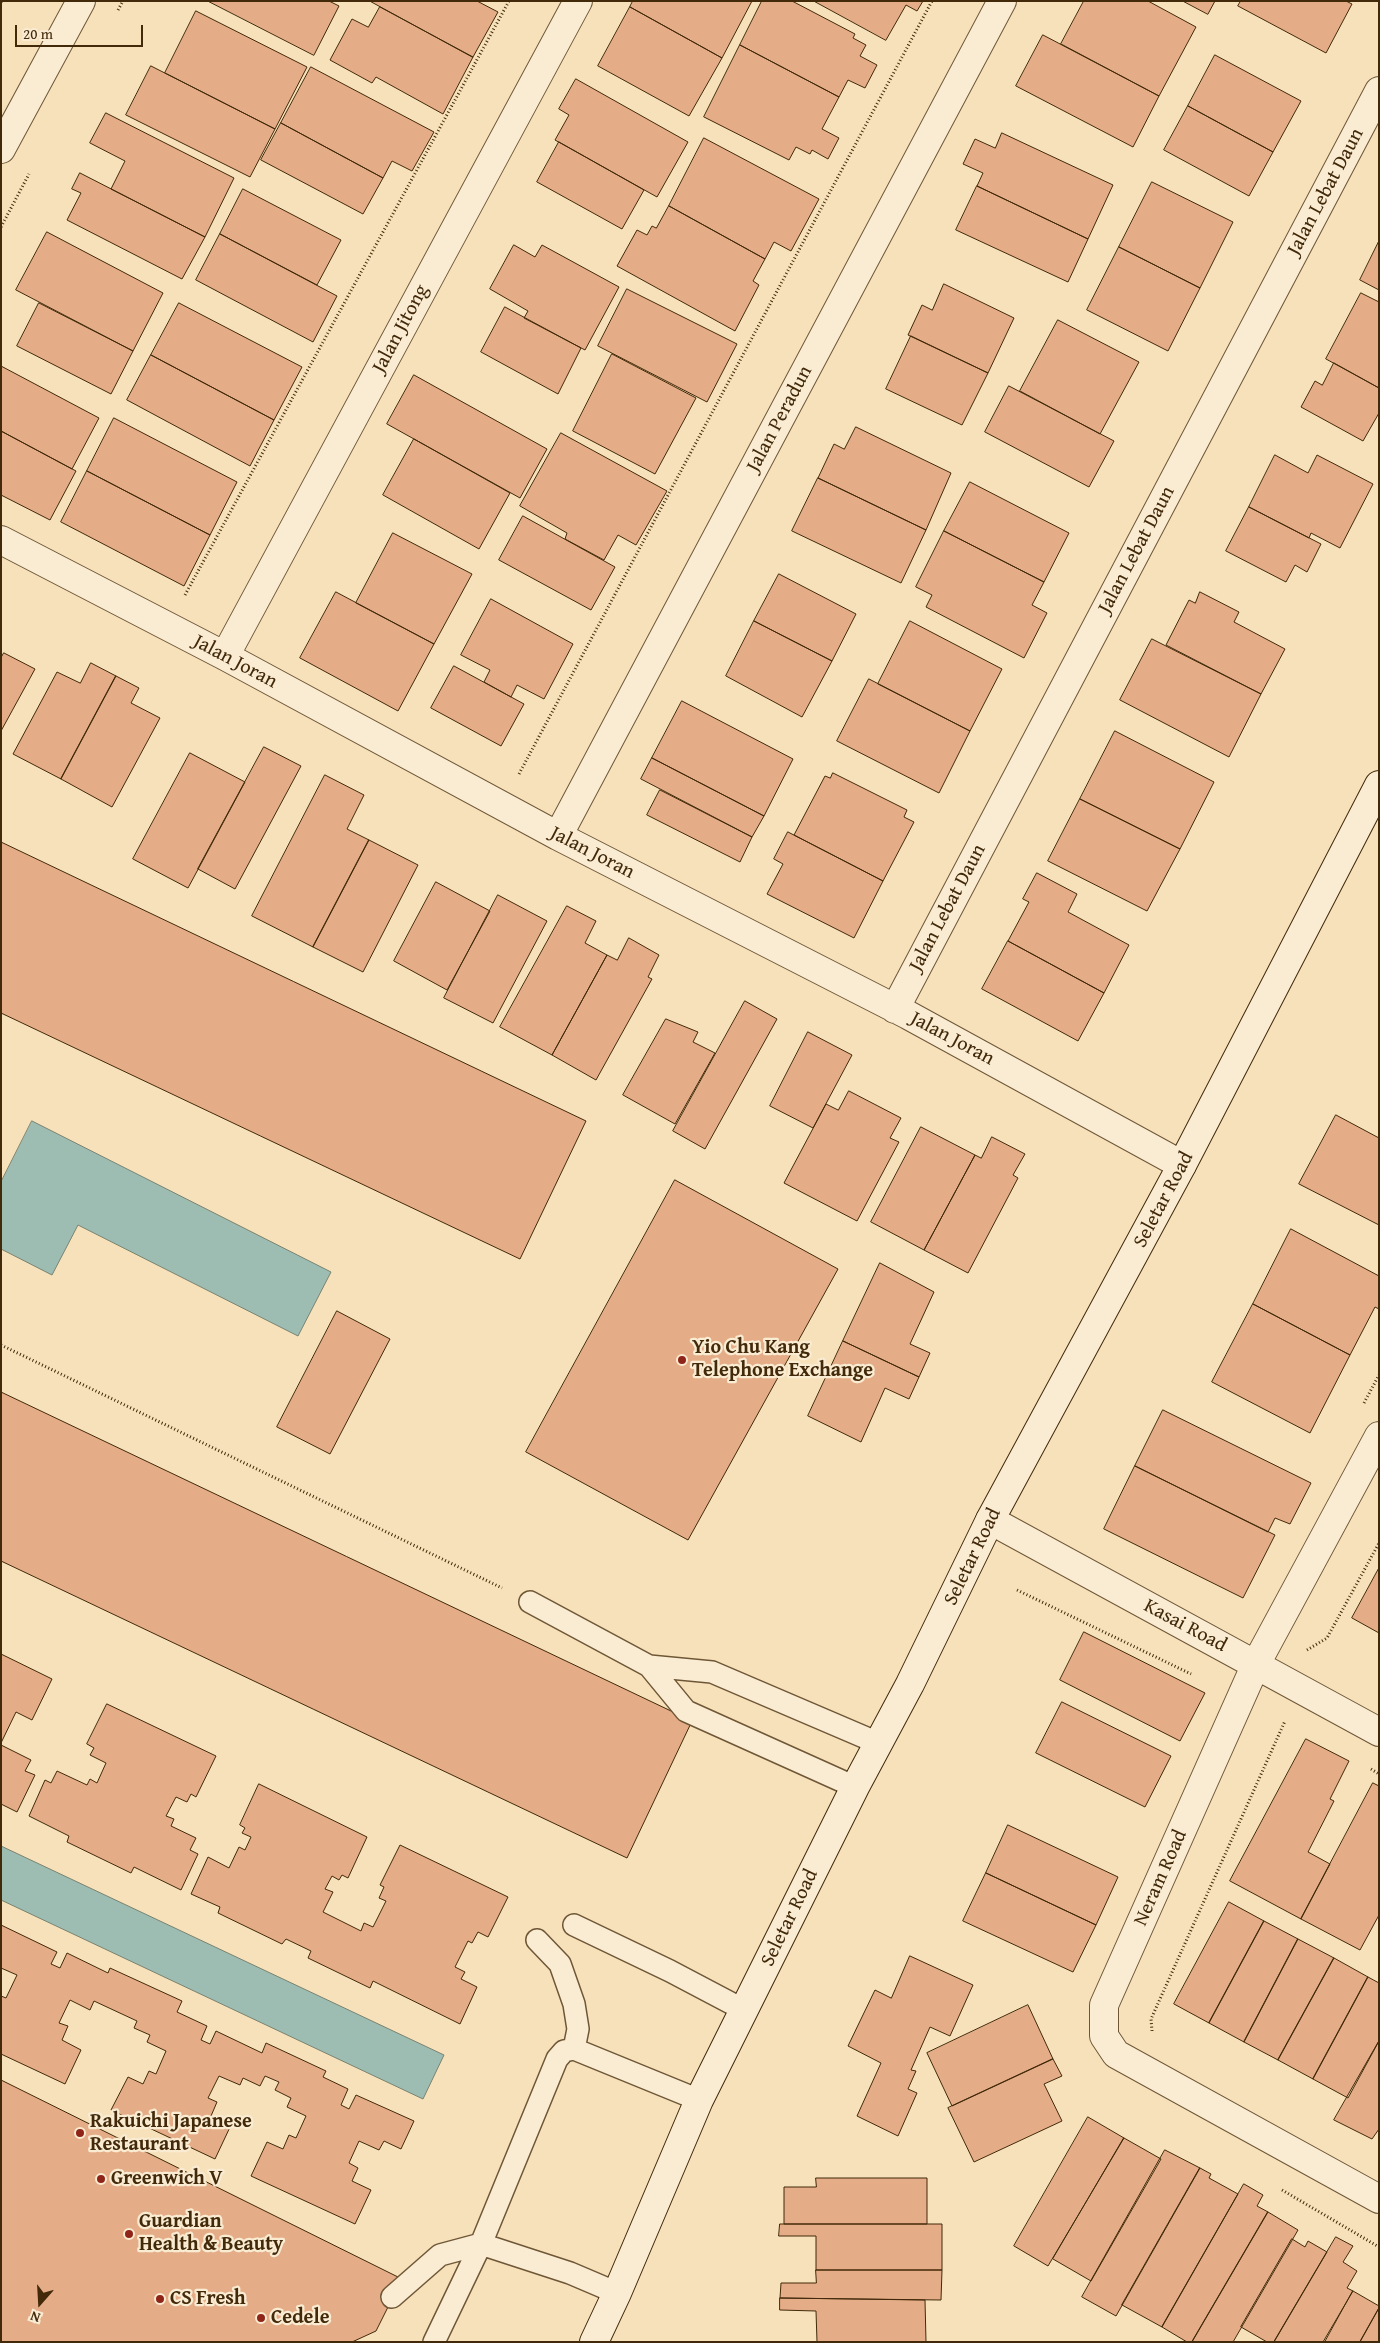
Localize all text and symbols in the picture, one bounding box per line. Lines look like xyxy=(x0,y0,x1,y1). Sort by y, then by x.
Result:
scale bar xyxy=(18,15,145,47)
text: 20 m xyxy=(23,23,53,44)
street label: Jalan Lebat Daun xyxy=(1282,124,1370,260)
street label: Jalan Jitong xyxy=(368,281,434,377)
street label: Jalan Peradun xyxy=(742,362,818,476)
street label: Jalan Lebat Daun xyxy=(1093,482,1181,618)
street label: Jalan Joran xyxy=(189,630,281,694)
street label: Jalan Joran xyxy=(546,821,638,885)
street label: Jalan Lebat Daun xyxy=(904,840,992,976)
street label: Jalan Joran xyxy=(906,1007,998,1071)
street label: Seletar Road xyxy=(1129,1148,1199,1252)
place label: Yio Chu Kang Telephone Exchange xyxy=(692,1336,873,1383)
marker: Yio Chu Kang Telephone Exchange xyxy=(676,1354,688,1366)
street label: Seletar Road xyxy=(939,1504,1007,1610)
street label: Kasai Road xyxy=(1139,1594,1231,1658)
street label: Neram Road xyxy=(1129,1826,1193,1930)
street label: Seletar Road xyxy=(756,1865,824,1971)
place label: Rakuichi Japanese Restaurant xyxy=(90,2110,252,2157)
marker: Rakuichi Japanese Restaurant xyxy=(74,2127,86,2139)
place label: Greenwich V xyxy=(111,2167,223,2191)
marker: Greenwich V xyxy=(95,2173,107,2185)
place label: Guardian Health & Beauty xyxy=(139,2210,283,2257)
marker: Guardian Health & Beauty xyxy=(123,2228,135,2240)
north arrow xyxy=(15,2278,65,2328)
place label: CS Fresh xyxy=(170,2287,246,2311)
marker: CS Fresh xyxy=(154,2293,166,2305)
text: N xyxy=(27,2306,43,2328)
place label: Cedele xyxy=(271,2306,329,2330)
marker: Cedele xyxy=(255,2312,267,2324)

